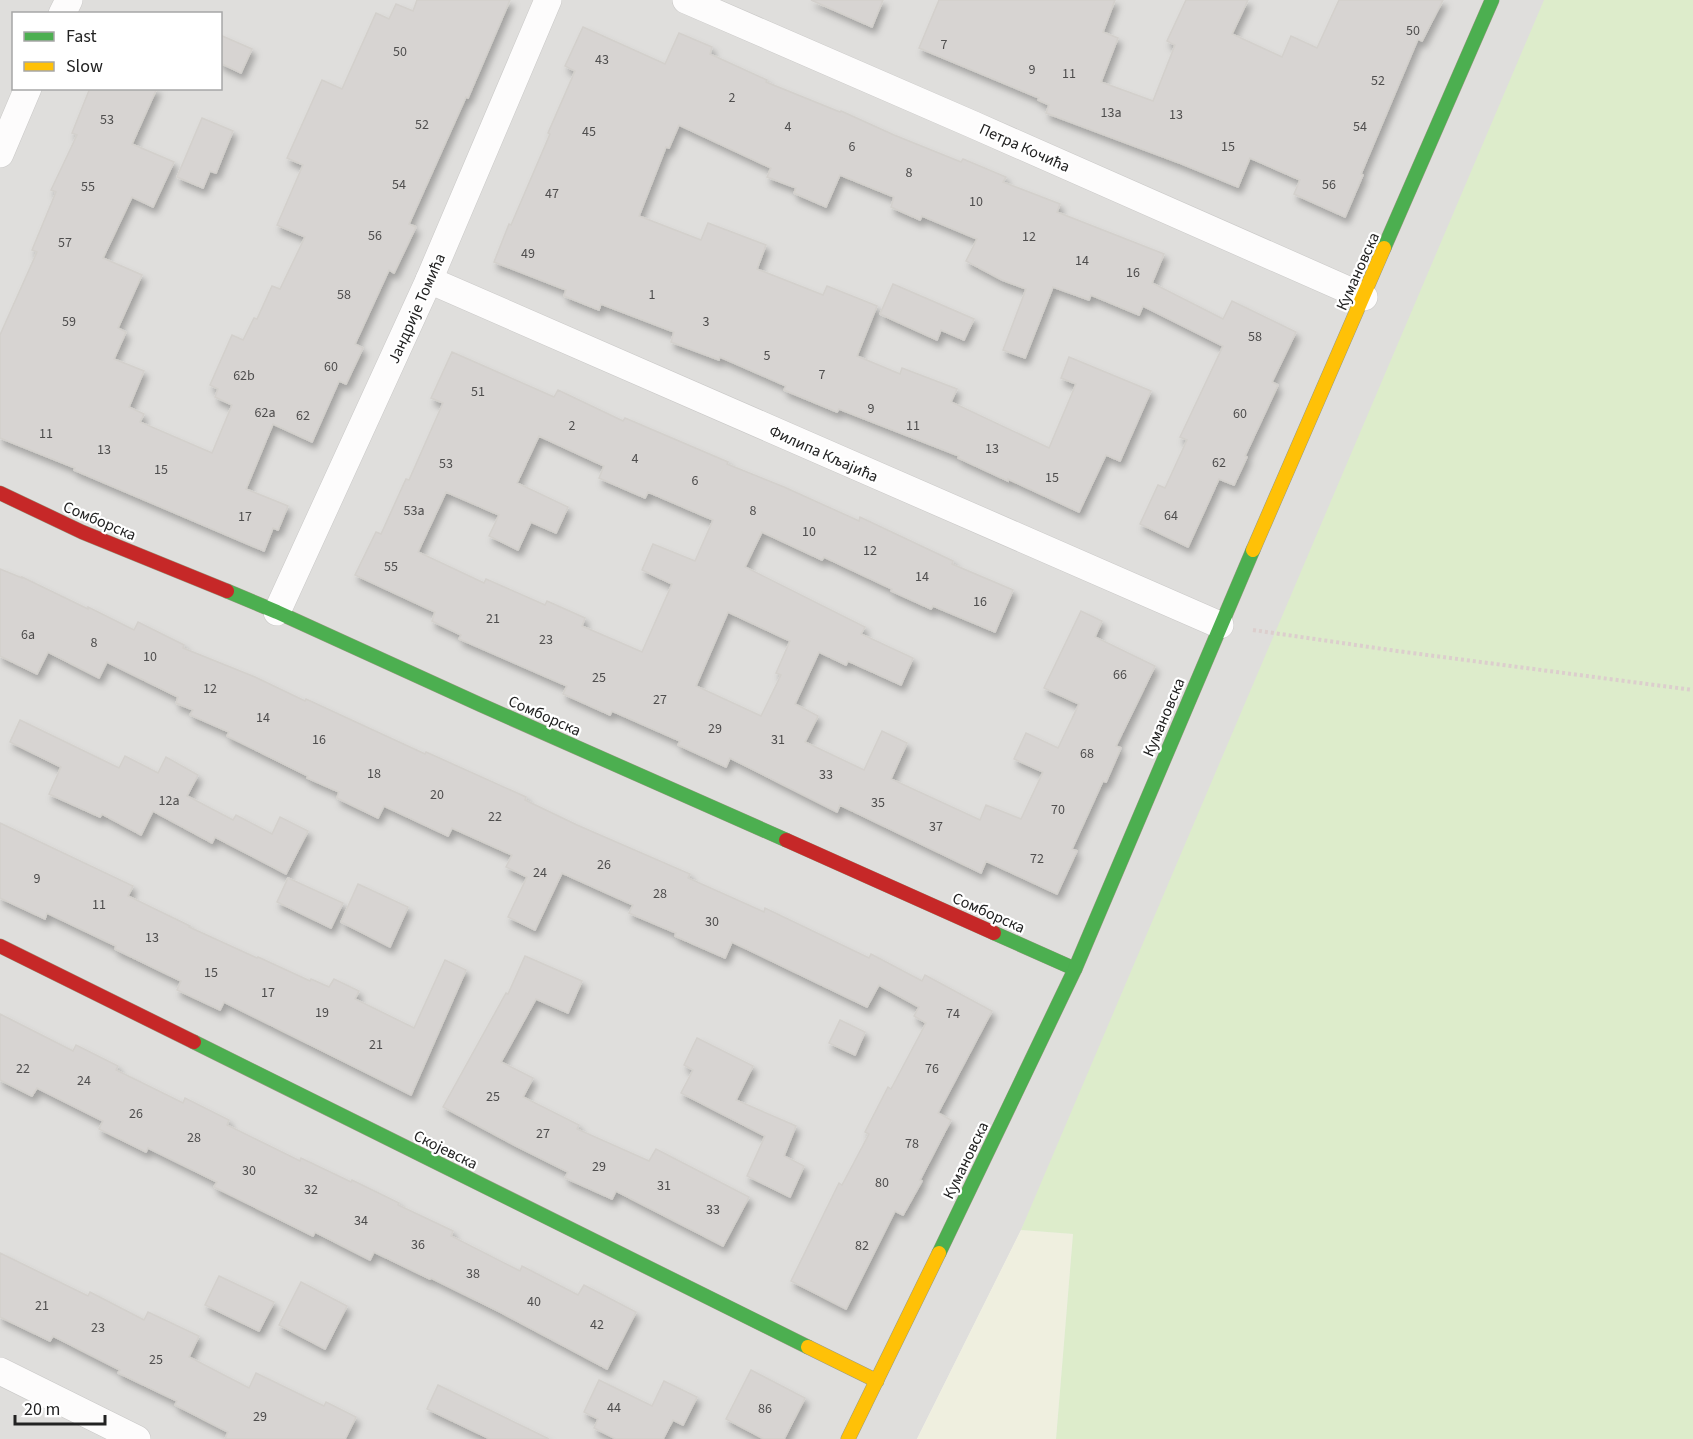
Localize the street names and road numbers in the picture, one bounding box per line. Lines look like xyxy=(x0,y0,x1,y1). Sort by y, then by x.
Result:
street label: Петра Кочића xyxy=(976,118,1073,178)
street label: Кумановска xyxy=(1331,229,1385,314)
street label: Јандрије Томића xyxy=(383,250,451,367)
street label: Филипа Кљајића xyxy=(765,420,882,488)
street label: Сомборска xyxy=(60,496,139,546)
street label: Кумановска xyxy=(1137,675,1190,760)
street label: Сомборска xyxy=(505,690,584,742)
street label: Сомборска xyxy=(949,887,1028,939)
street label: Кумановска xyxy=(938,1118,994,1203)
street label: Скојевска xyxy=(410,1125,481,1175)

